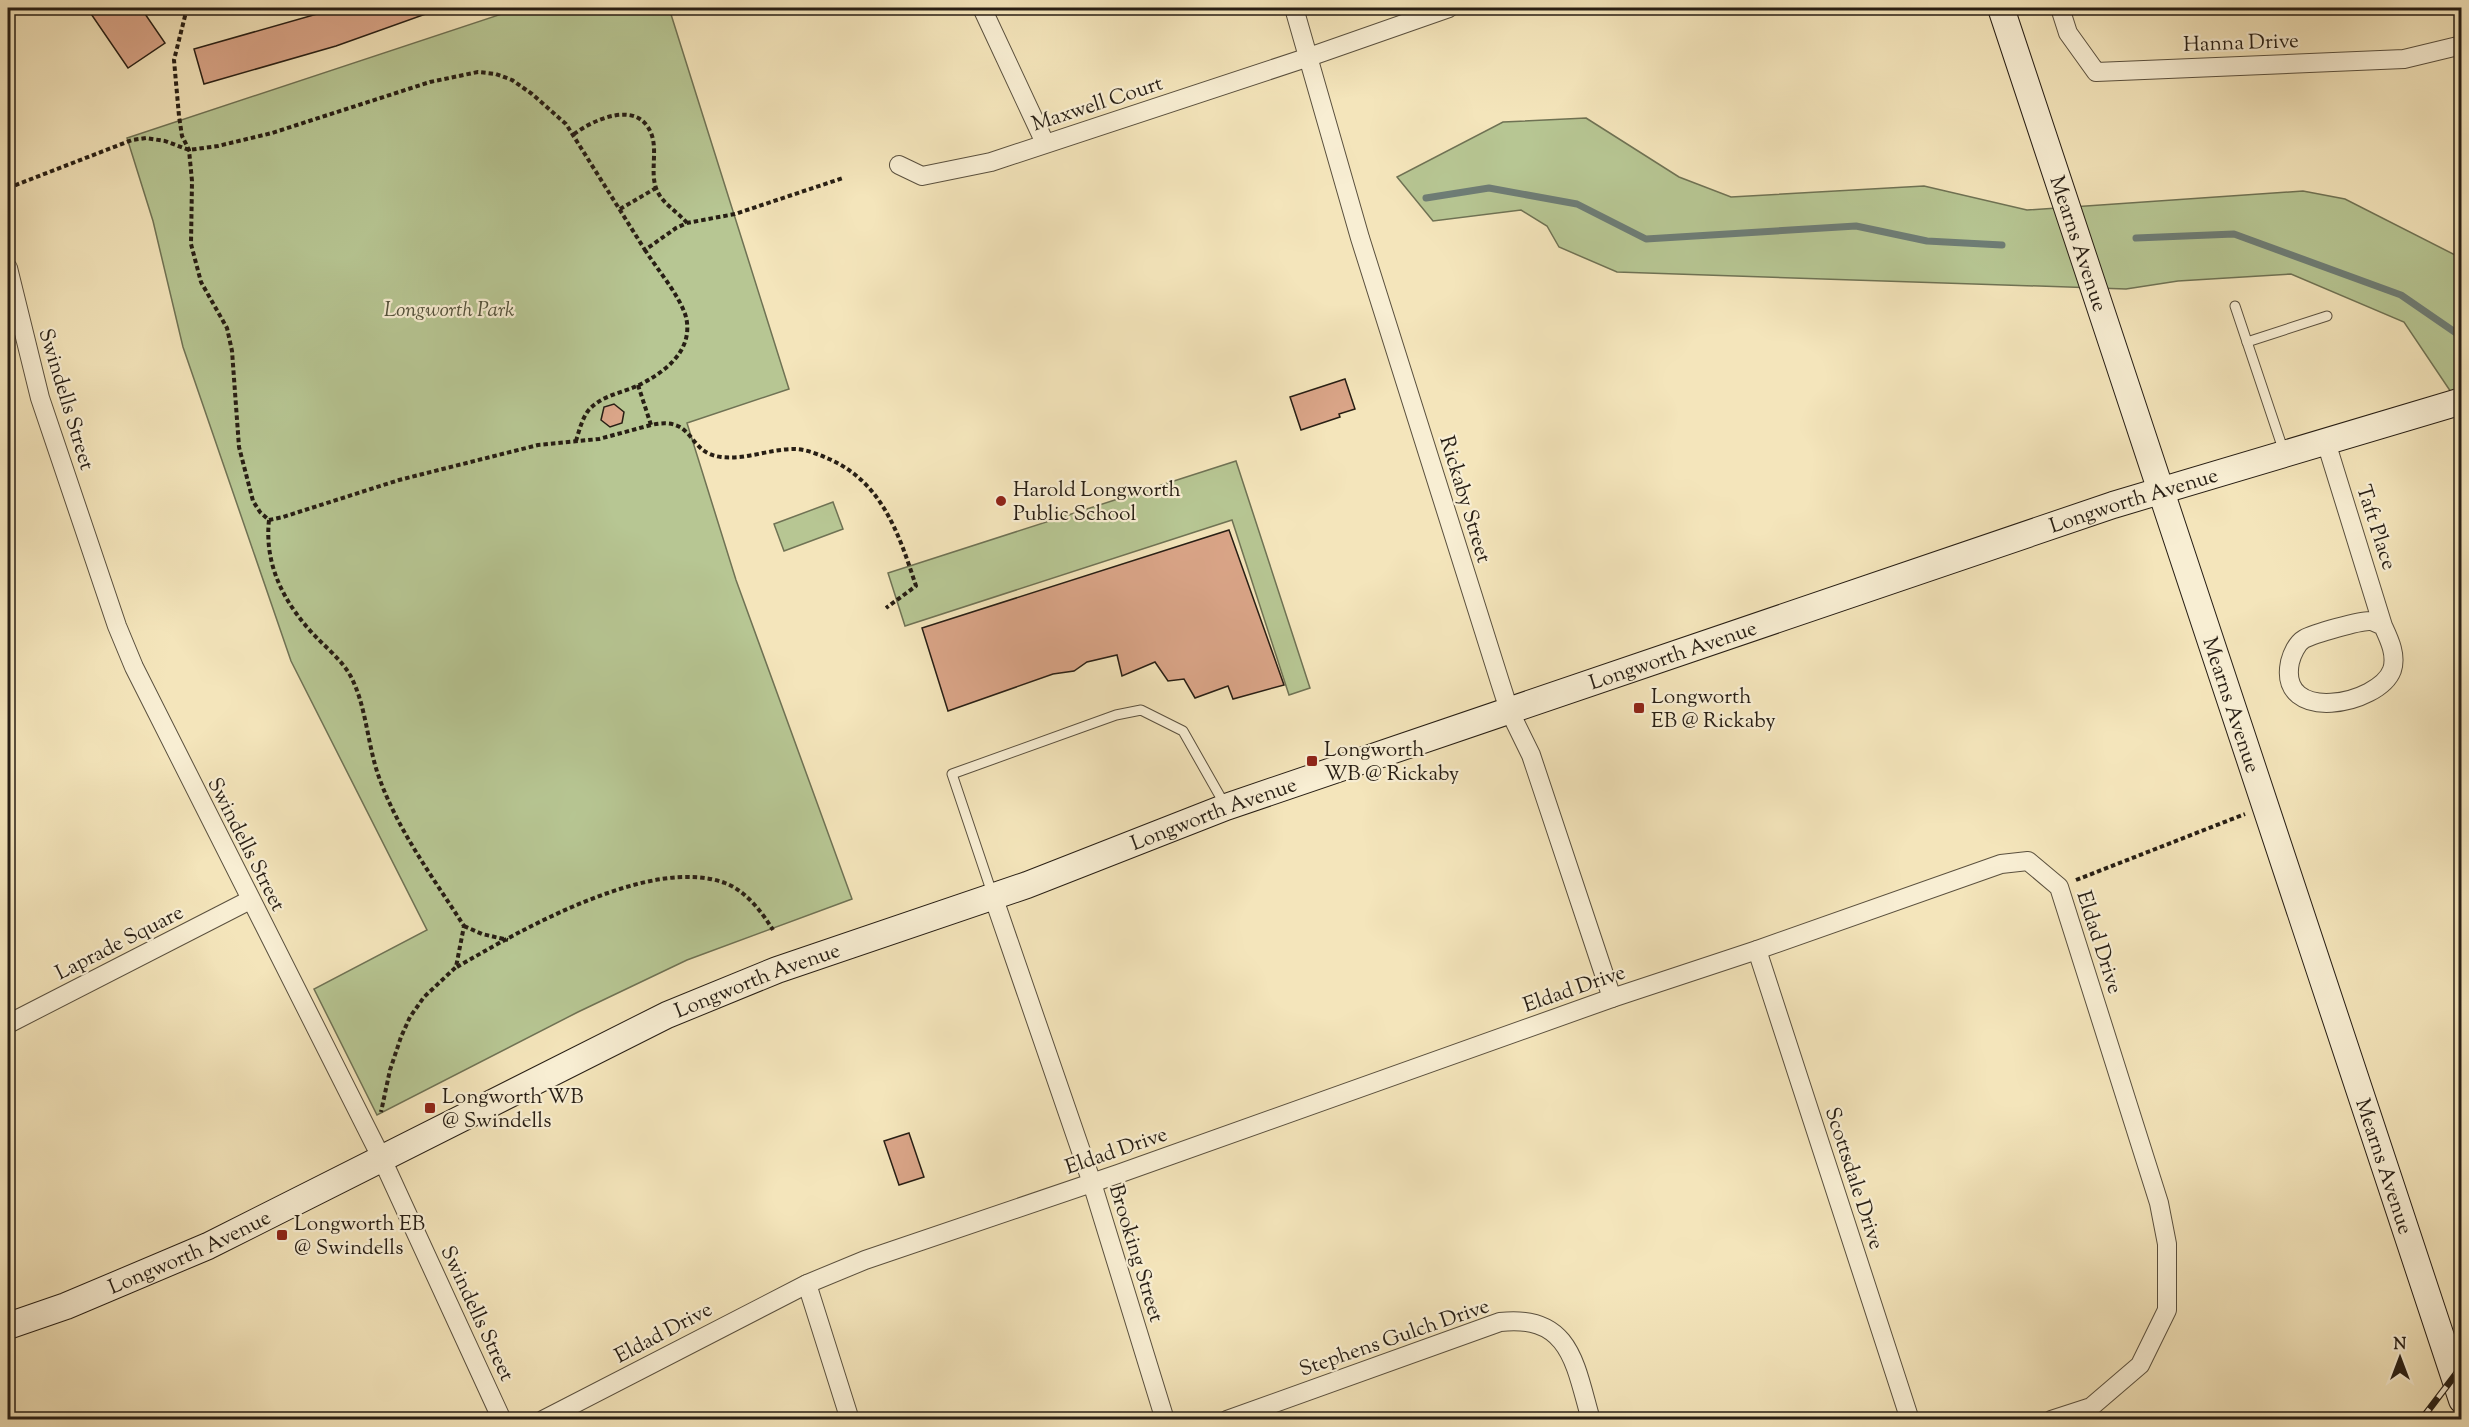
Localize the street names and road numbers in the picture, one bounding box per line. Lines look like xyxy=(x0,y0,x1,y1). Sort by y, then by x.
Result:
street label: Hanna Drive xyxy=(2183,27,2299,61)
street label: Maxwell Court xyxy=(1028,70,1167,140)
street label: Mearns Avenue xyxy=(2041,172,2114,316)
street label: Swindells Street xyxy=(29,325,101,474)
street label: Rickaby Street xyxy=(1431,432,1498,567)
street label: Longworth Avenue xyxy=(2046,462,2222,543)
street label: Taft Place xyxy=(2347,481,2403,574)
street label: Longworth Avenue xyxy=(1586,614,1761,699)
street label: Mearns Avenue xyxy=(2193,634,2266,777)
street label: Longworth Avenue xyxy=(1127,771,1301,860)
street label: Swindells Street xyxy=(199,773,292,917)
street label: Eldad Drive xyxy=(2067,887,2129,998)
street label: Laprade Square xyxy=(51,899,189,989)
street label: Longworth Avenue xyxy=(670,937,844,1027)
street label: Eldad Drive xyxy=(1519,958,1630,1021)
street label: Mearns Avenue xyxy=(2346,1095,2419,1239)
street label: Scottsdale Drive xyxy=(1816,1104,1890,1254)
street label: Eldad Drive xyxy=(1061,1120,1172,1183)
street label: Brooking Street xyxy=(1100,1181,1170,1326)
street label: Longworth Avenue xyxy=(104,1204,277,1303)
street label: Swindells Street xyxy=(432,1241,521,1387)
street label: Stephens Gulch Drive xyxy=(1295,1292,1494,1386)
street label: Eldad Drive xyxy=(610,1296,718,1372)

